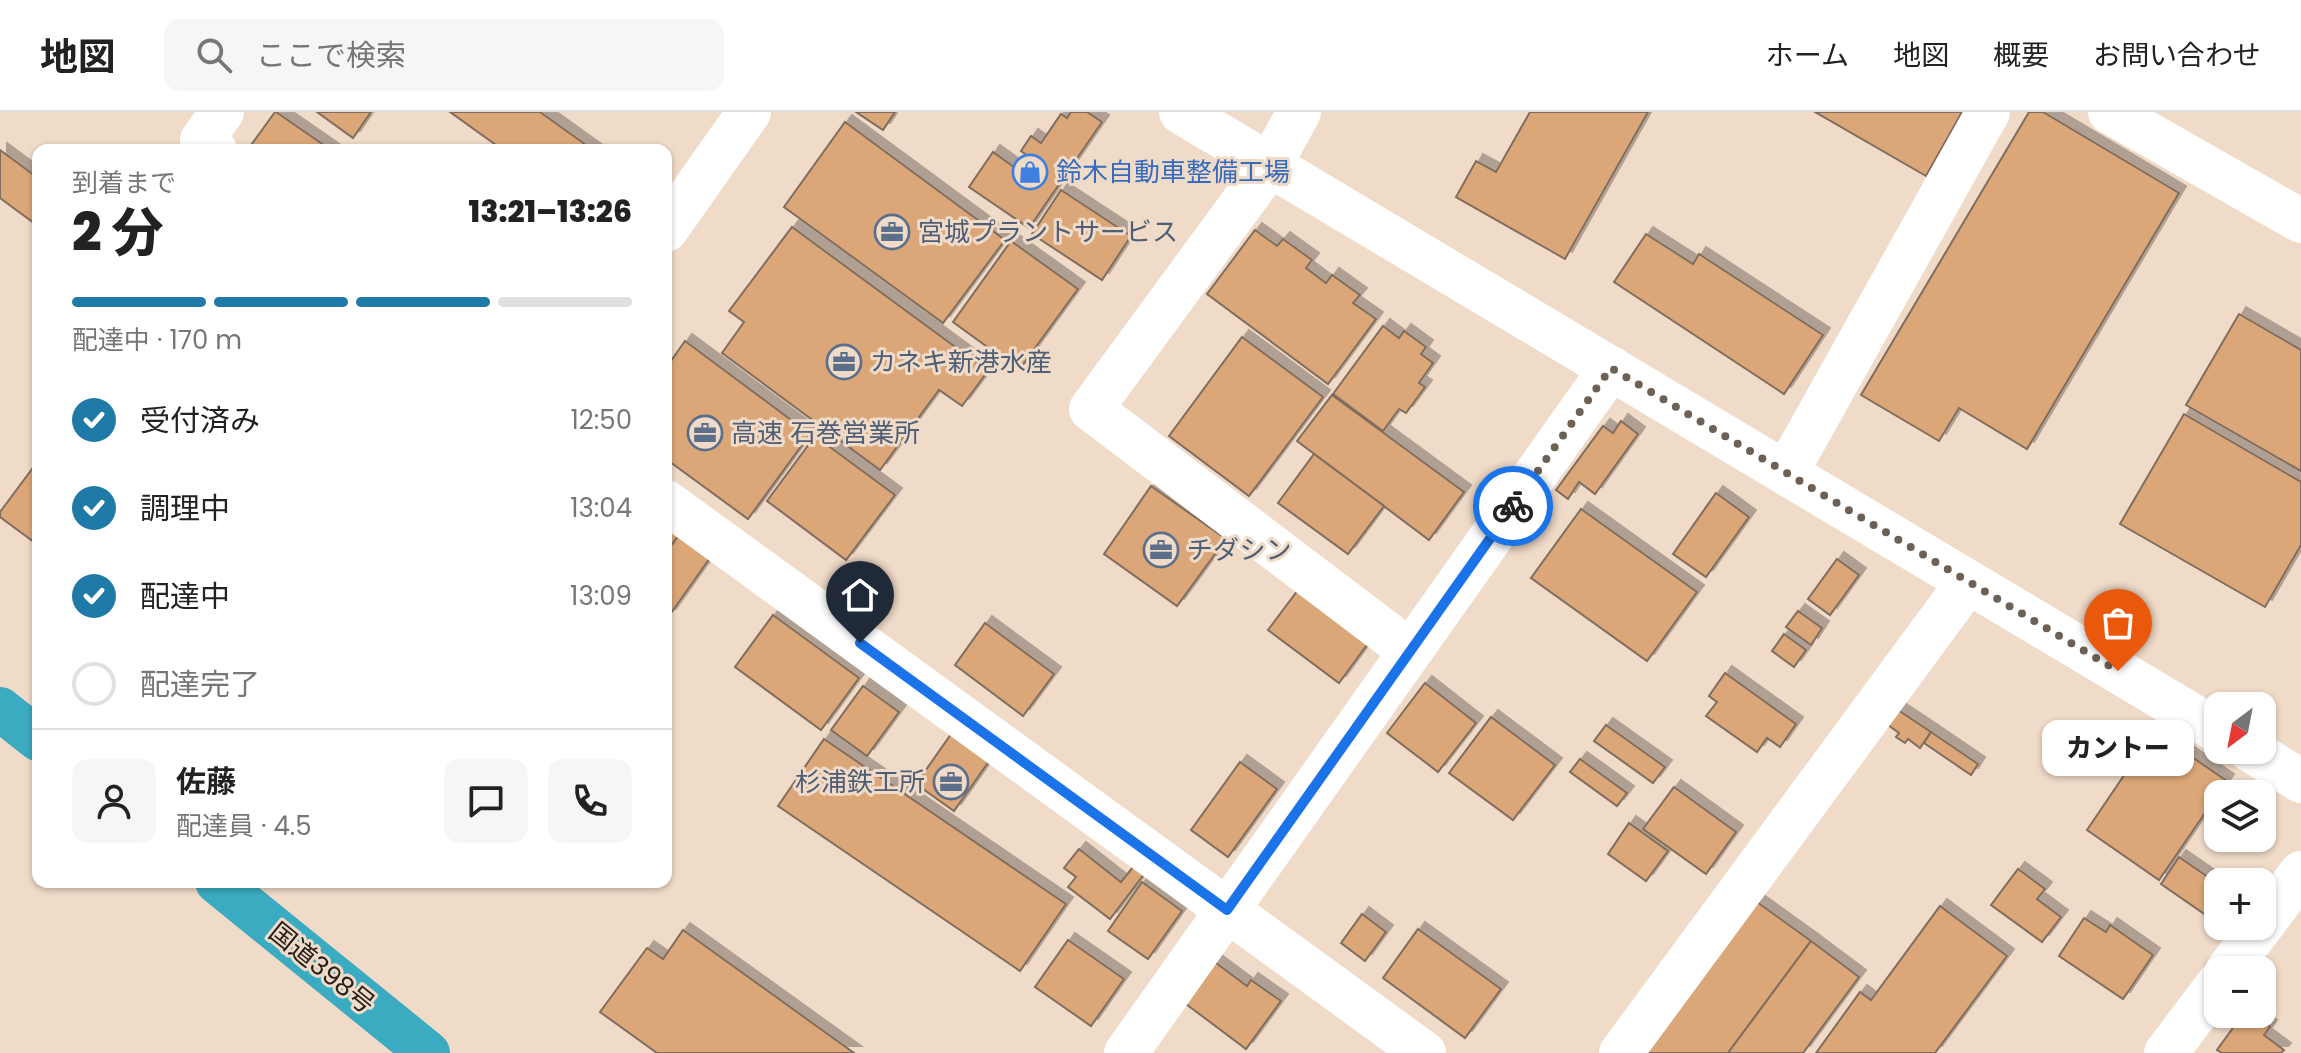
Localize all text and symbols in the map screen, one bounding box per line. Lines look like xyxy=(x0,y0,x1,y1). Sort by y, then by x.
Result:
search box xyxy=(164,19,724,91)
text: 地図 xyxy=(40,30,116,83)
icon: search xyxy=(192,33,236,77)
text: ここで検索 xyxy=(256,34,406,77)
text: ホーム xyxy=(1766,36,1849,75)
text: 地図 xyxy=(1893,36,1949,75)
text: 概要 xyxy=(1993,36,2049,75)
text: お問い合わせ xyxy=(2093,36,2261,75)
shop icon: 鈴木自動車整備工場 xyxy=(1011,153,1049,191)
place label: 鈴木自動車整備工場 xyxy=(1056,154,1290,190)
text: 到着まで xyxy=(72,165,176,201)
text: 13:21–13:26 xyxy=(469,190,632,233)
text: 2 分 xyxy=(72,196,164,269)
office icon: 宮城プラントサービス xyxy=(873,213,911,251)
place label: 宮城プラントサービス xyxy=(918,214,1178,250)
text: 配達中 · 170 m xyxy=(72,322,242,358)
office icon: カネキ新港水産 xyxy=(825,343,863,381)
place label: カネキ新港水産 xyxy=(870,344,1052,380)
icon: check xyxy=(72,398,116,442)
text: 受付済み xyxy=(140,399,260,442)
text: 12:50 xyxy=(571,402,632,438)
office icon: 高速 石巻営業所 xyxy=(686,414,724,452)
place label: 高速 石巻営業所 xyxy=(731,415,920,451)
courier xyxy=(1473,466,1553,546)
icon: bike xyxy=(1491,484,1535,528)
icon: check xyxy=(72,486,116,530)
text: 調理中 xyxy=(140,487,230,530)
text: 13:04 xyxy=(570,490,632,526)
office icon: チダシン xyxy=(1142,531,1180,569)
place label: チダシン xyxy=(1187,532,1292,568)
pin xyxy=(826,561,894,643)
icon: home xyxy=(838,573,882,617)
icon: check xyxy=(72,574,116,618)
text: 配達中 xyxy=(140,575,230,618)
text: 13:09 xyxy=(570,578,632,614)
pin xyxy=(2084,589,2152,671)
icon: bag xyxy=(2096,601,2140,645)
text: 配達完了 xyxy=(140,663,260,706)
north arrow xyxy=(2204,692,2276,764)
map controls xyxy=(2204,692,2276,1028)
callout: カントー xyxy=(2042,719,2194,775)
text: カントー xyxy=(2066,730,2170,766)
button: person xyxy=(72,759,156,843)
button: chat xyxy=(444,759,528,843)
button: phone xyxy=(548,759,632,843)
text: 佐藤 xyxy=(176,760,236,803)
office icon: 杉浦鉄工所 xyxy=(932,763,970,801)
place label: 杉浦鉄工所 xyxy=(795,764,925,800)
button: layers xyxy=(2204,780,2276,852)
text: 配達員 · 4.5 xyxy=(176,808,312,844)
button: + xyxy=(2204,868,2276,940)
street label: 国道398号 xyxy=(262,914,382,1022)
button: − xyxy=(2204,956,2276,1028)

